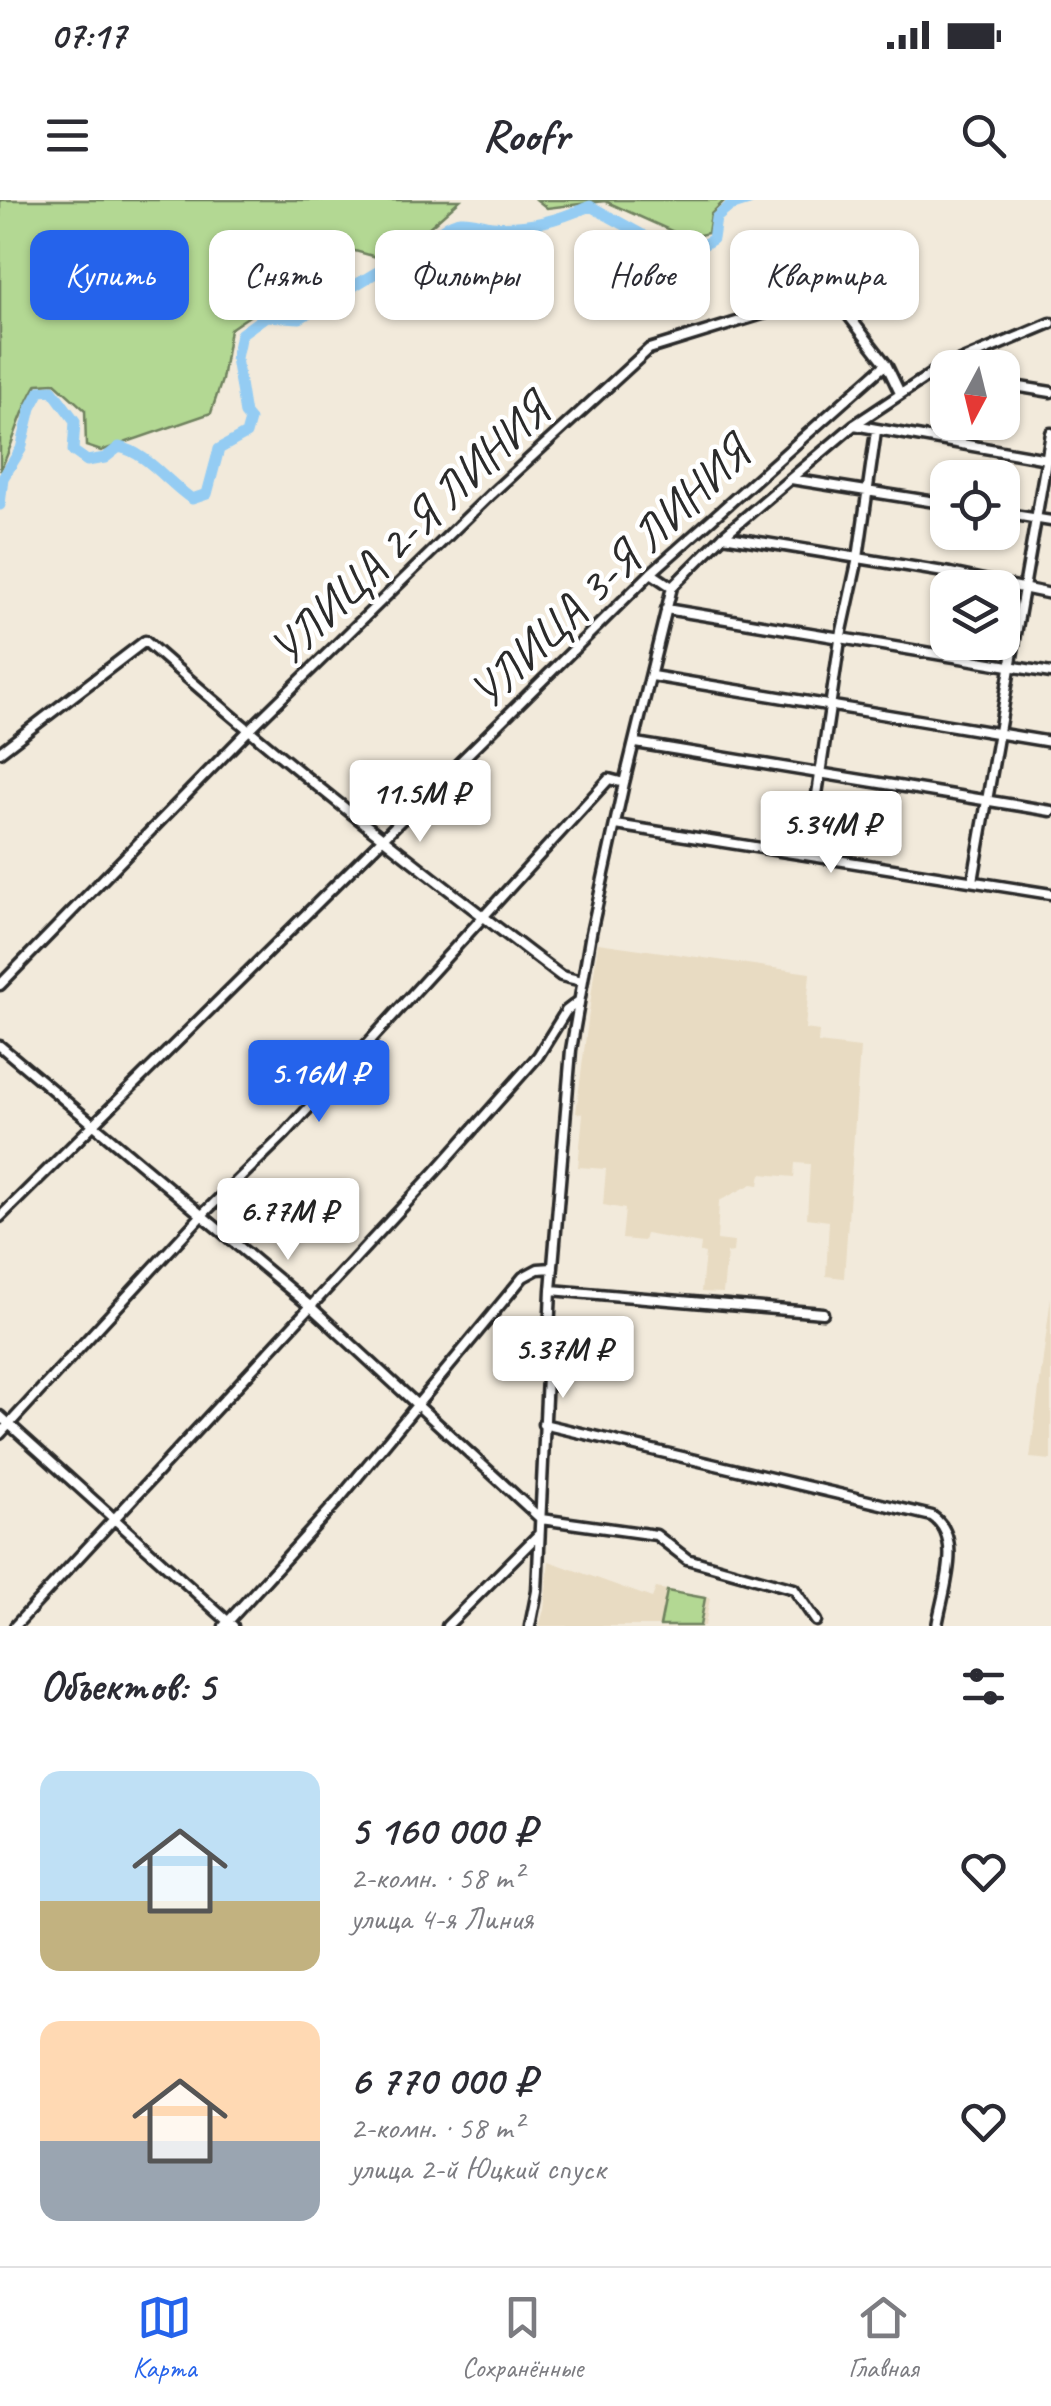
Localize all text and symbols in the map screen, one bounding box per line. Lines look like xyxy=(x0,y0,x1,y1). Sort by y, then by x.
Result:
text: 07:17 xyxy=(50,12,126,59)
text: Roofr xyxy=(482,107,569,164)
icon: menu xyxy=(40,108,95,163)
icon: search xyxy=(956,108,1011,163)
chip: Купить xyxy=(30,230,189,320)
chip: Снять xyxy=(209,230,355,320)
chip: Фильтры xyxy=(375,230,554,320)
chip: Новое xyxy=(574,230,710,320)
chip: Квартира xyxy=(730,230,919,320)
north arrow xyxy=(930,350,1020,440)
map controls xyxy=(930,350,1020,660)
street label: УЛИЦА 2-Я ЛИНИЯ xyxy=(256,376,566,678)
street label: УЛИЦА 3-Я ЛИНИЯ xyxy=(456,419,766,721)
button: locate xyxy=(930,460,1020,550)
button: layers xyxy=(930,570,1020,660)
pin: 11.5M ₽ xyxy=(328,760,512,845)
text: 11.5M ₽ xyxy=(372,772,468,813)
pin: 5.34M ₽ xyxy=(739,791,923,876)
text: 5.34M ₽ xyxy=(783,803,879,844)
pin: 5.16M ₽ xyxy=(227,1040,411,1125)
text: 5.16M ₽ xyxy=(270,1052,368,1093)
pin: 6.77M ₽ xyxy=(196,1178,380,1263)
text: 6.77M ₽ xyxy=(239,1190,337,1231)
pin: 5.37M ₽ xyxy=(471,1316,655,1401)
text: 5.37M ₽ xyxy=(515,1328,611,1369)
icon: filters xyxy=(956,1659,1011,1714)
text: Объектов: 5 xyxy=(40,1660,215,1713)
text: 5 160 000 ₽ xyxy=(350,1804,535,1857)
icon: home xyxy=(120,1811,240,1931)
icon: heart xyxy=(956,1844,1011,1899)
text: 2-комн. · 58 m² xyxy=(350,1857,522,1898)
text: улица 4-я Линия xyxy=(350,1898,533,1939)
text: 6 770 000 ₽ xyxy=(350,2054,535,2107)
icon: home xyxy=(120,2061,240,2181)
icon: heart xyxy=(956,2094,1011,2149)
text: 2-комн. · 58 m² xyxy=(350,2107,522,2148)
text: улица 2-й Юцкий спуск xyxy=(350,2148,605,2189)
tab: Карта xyxy=(133,2290,197,2385)
tab: Сохранённые xyxy=(462,2290,583,2385)
tab: Главная xyxy=(848,2290,918,2385)

